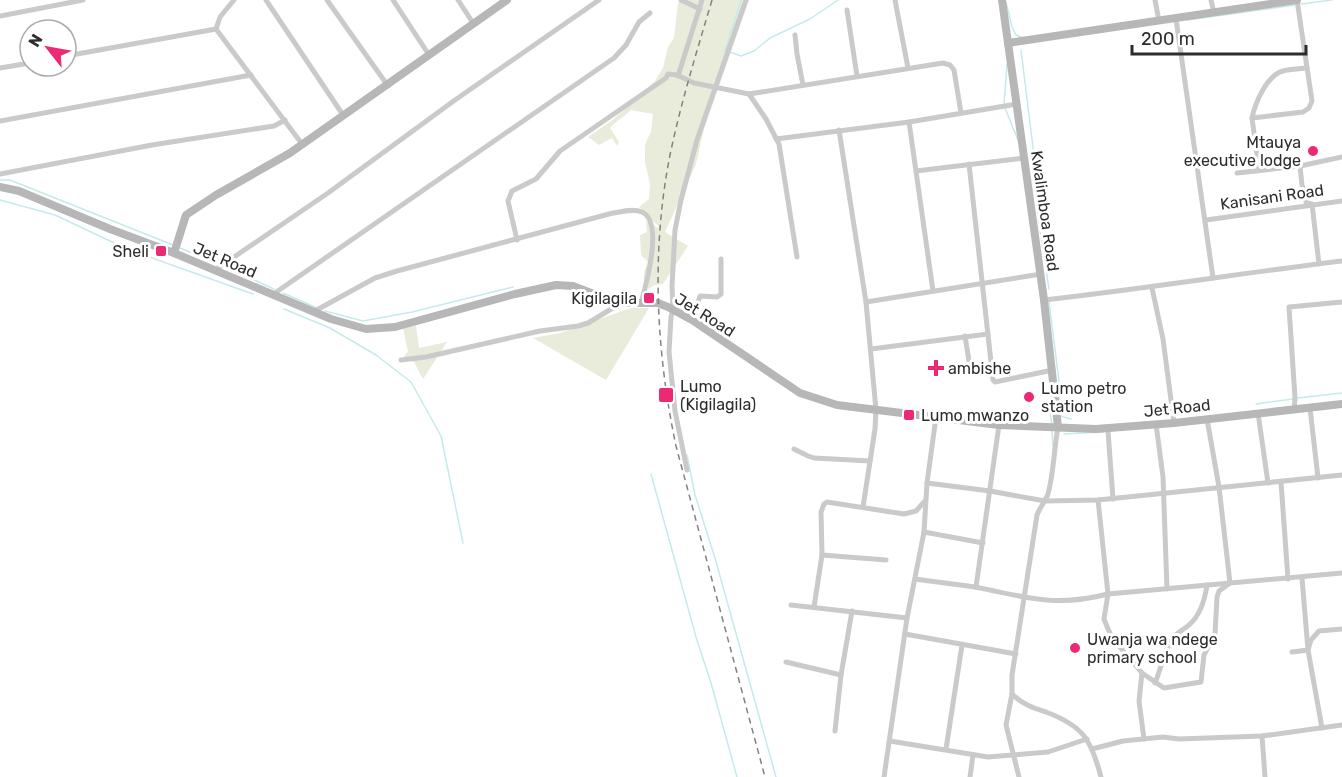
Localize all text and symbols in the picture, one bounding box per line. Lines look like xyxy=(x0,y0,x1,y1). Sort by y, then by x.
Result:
north arrow xyxy=(18,18,78,78)
scale bar xyxy=(1132,18,1306,56)
text: 200 m xyxy=(1141,28,1195,50)
text: N xyxy=(24,31,47,50)
place label: Mtauya executive lodge xyxy=(1184,133,1301,170)
marker: Mtauya executive lodge xyxy=(1306,144,1320,158)
street label: Kwalimboa Road xyxy=(1027,149,1063,273)
street label: Kanisani Road xyxy=(1219,180,1325,214)
street label: Jet Road xyxy=(190,238,260,282)
place label: Sheli xyxy=(113,242,149,261)
marker: Sheli xyxy=(154,244,168,258)
place label: Kigilagila xyxy=(571,289,637,308)
street label: Jet Road xyxy=(671,289,739,341)
marker: Kigilagila xyxy=(642,291,656,305)
place label: ambishe xyxy=(948,359,1011,378)
marker: ambishe xyxy=(929,361,943,375)
place label: Lumo (Kigilagila) xyxy=(680,377,756,414)
place label: Lumo petro station xyxy=(1041,379,1127,416)
marker: Lumo (Kigilagila) xyxy=(657,386,675,404)
marker: Lumo petro station xyxy=(1022,390,1036,404)
street label: Jet Road xyxy=(1143,395,1211,421)
place label: Lumo mwanzo xyxy=(921,406,1029,425)
marker: Lumo mwanzo xyxy=(902,408,916,422)
place label: Uwanja wa ndege primary school xyxy=(1087,630,1218,667)
marker: Uwanja wa ndege primary school xyxy=(1068,641,1082,655)

